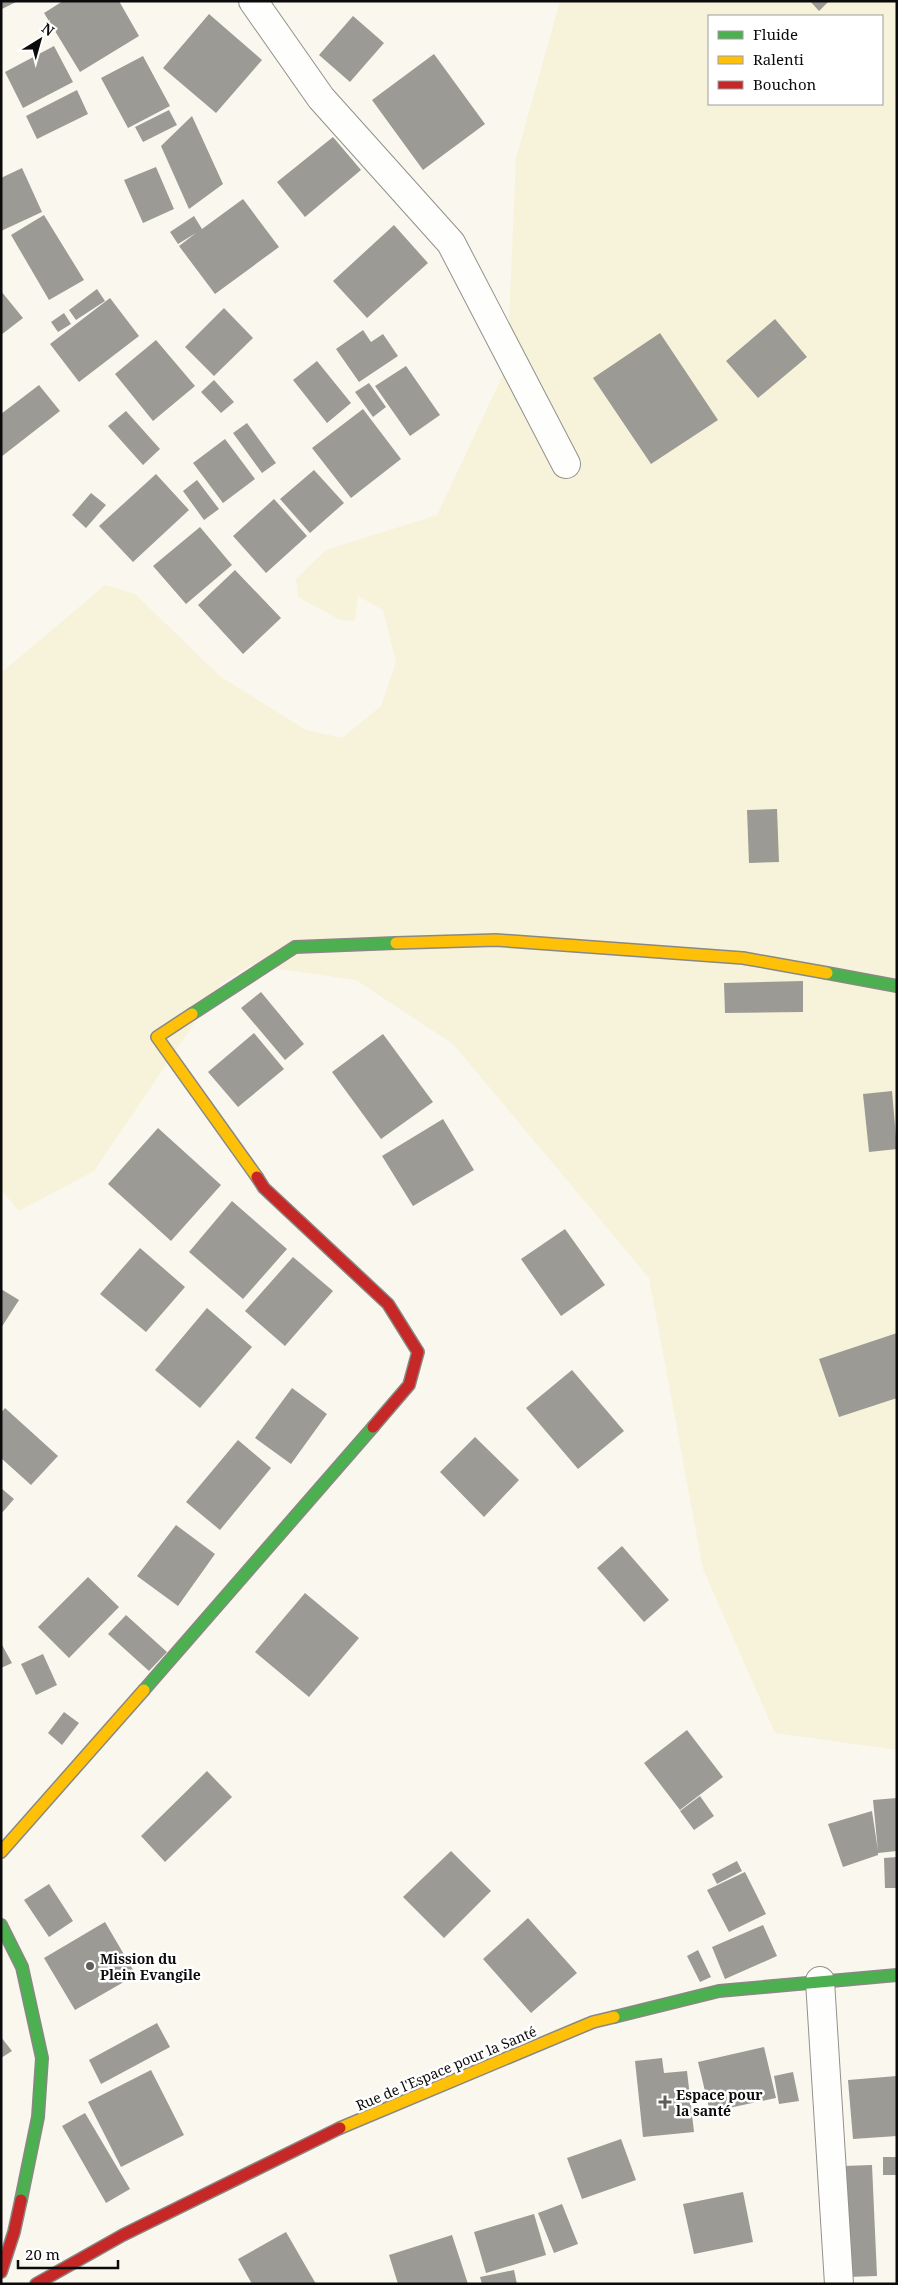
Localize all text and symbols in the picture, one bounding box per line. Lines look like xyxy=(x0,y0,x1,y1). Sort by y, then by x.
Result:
north arrow xyxy=(15,15,65,65)
legend xyxy=(708,15,883,105)
text: N xyxy=(38,18,58,40)
text: Fluide xyxy=(753,24,798,44)
text: Ralenti xyxy=(753,49,804,69)
text: Bouchon xyxy=(753,74,817,94)
place label: Mission du Plein Evangile xyxy=(100,1949,201,1984)
marker: Mission du Plein Evangile xyxy=(84,1960,96,1972)
street label: Rue de l'Espace pour la Santé xyxy=(353,2021,539,2115)
place label: Espace pour la santé xyxy=(676,2085,763,2120)
marker: Espace pour la santé xyxy=(658,2095,672,2109)
scale bar xyxy=(18,2238,118,2270)
text: 20 m xyxy=(25,2244,60,2264)

